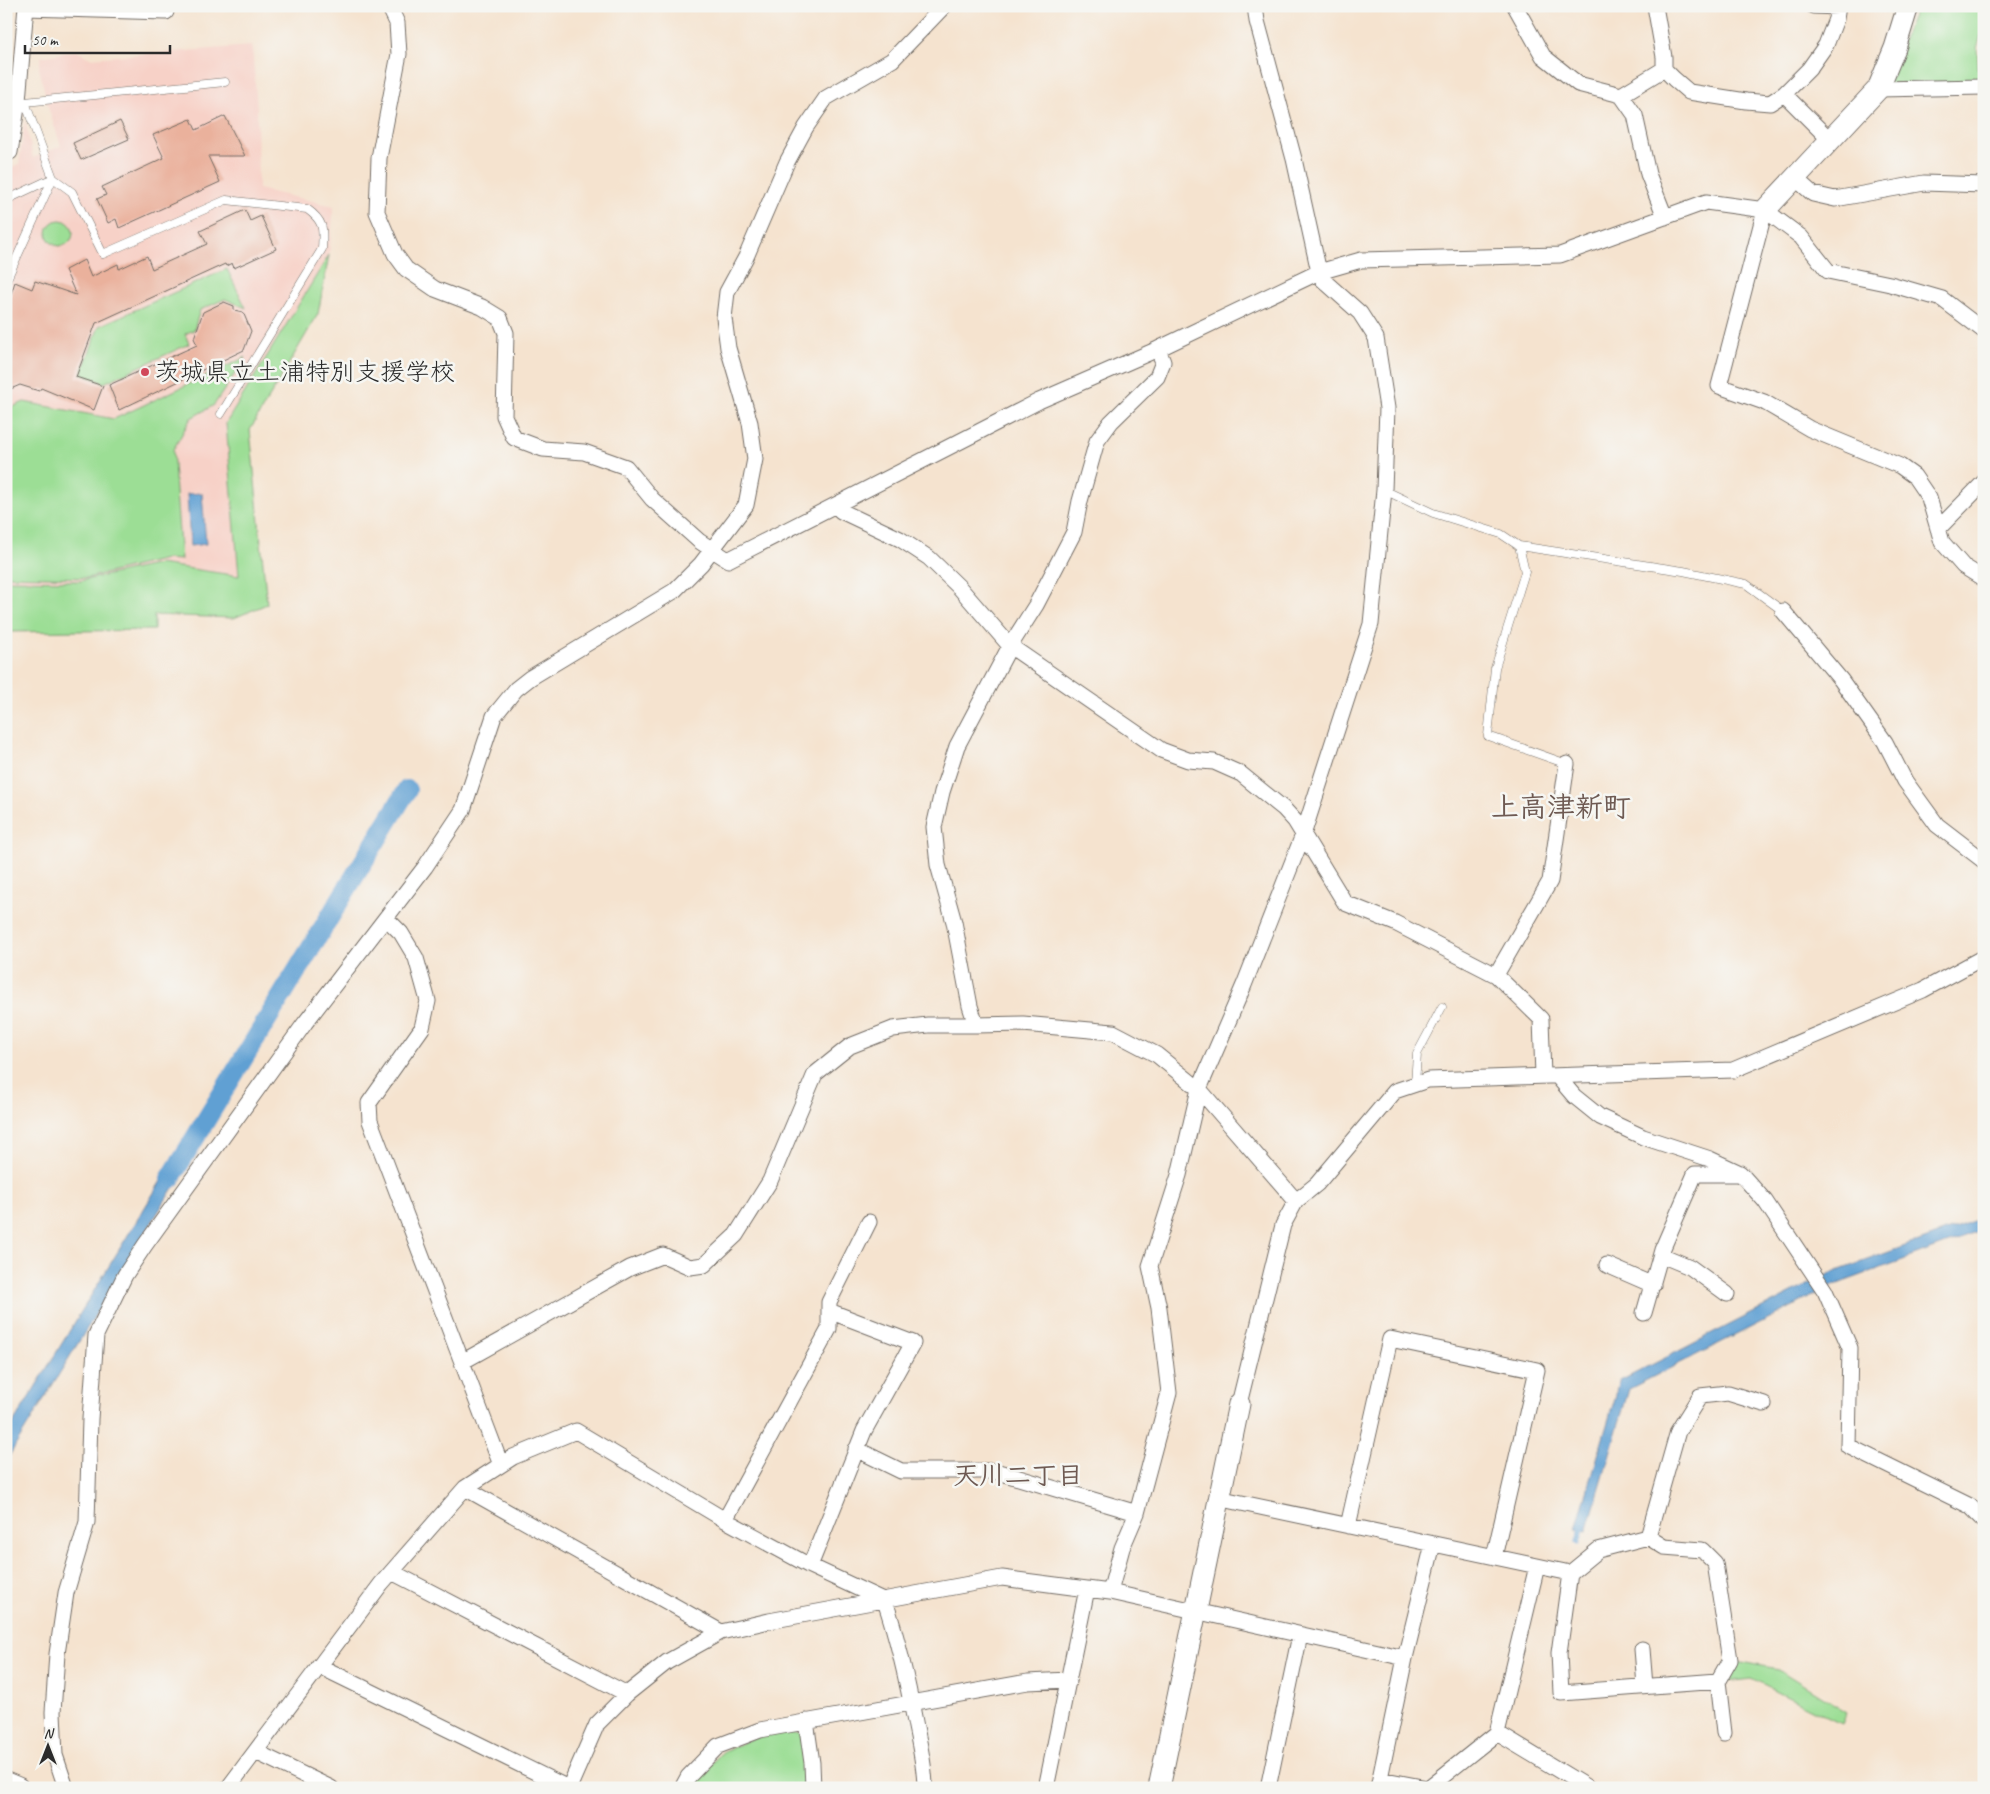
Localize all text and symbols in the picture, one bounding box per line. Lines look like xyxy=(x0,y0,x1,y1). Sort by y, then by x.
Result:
scale bar xyxy=(25,22,170,54)
text: 50 m xyxy=(32,31,59,50)
place label: 茨城県立土浦特別支援学校 xyxy=(155,356,455,388)
marker: 茨城県立土浦特別支援学校 xyxy=(139,366,151,378)
district label: 上高津新町 xyxy=(1491,789,1631,824)
district label: 天川二丁目 xyxy=(953,1459,1083,1492)
north arrow xyxy=(22,1722,72,1772)
text: N xyxy=(44,1725,55,1742)

